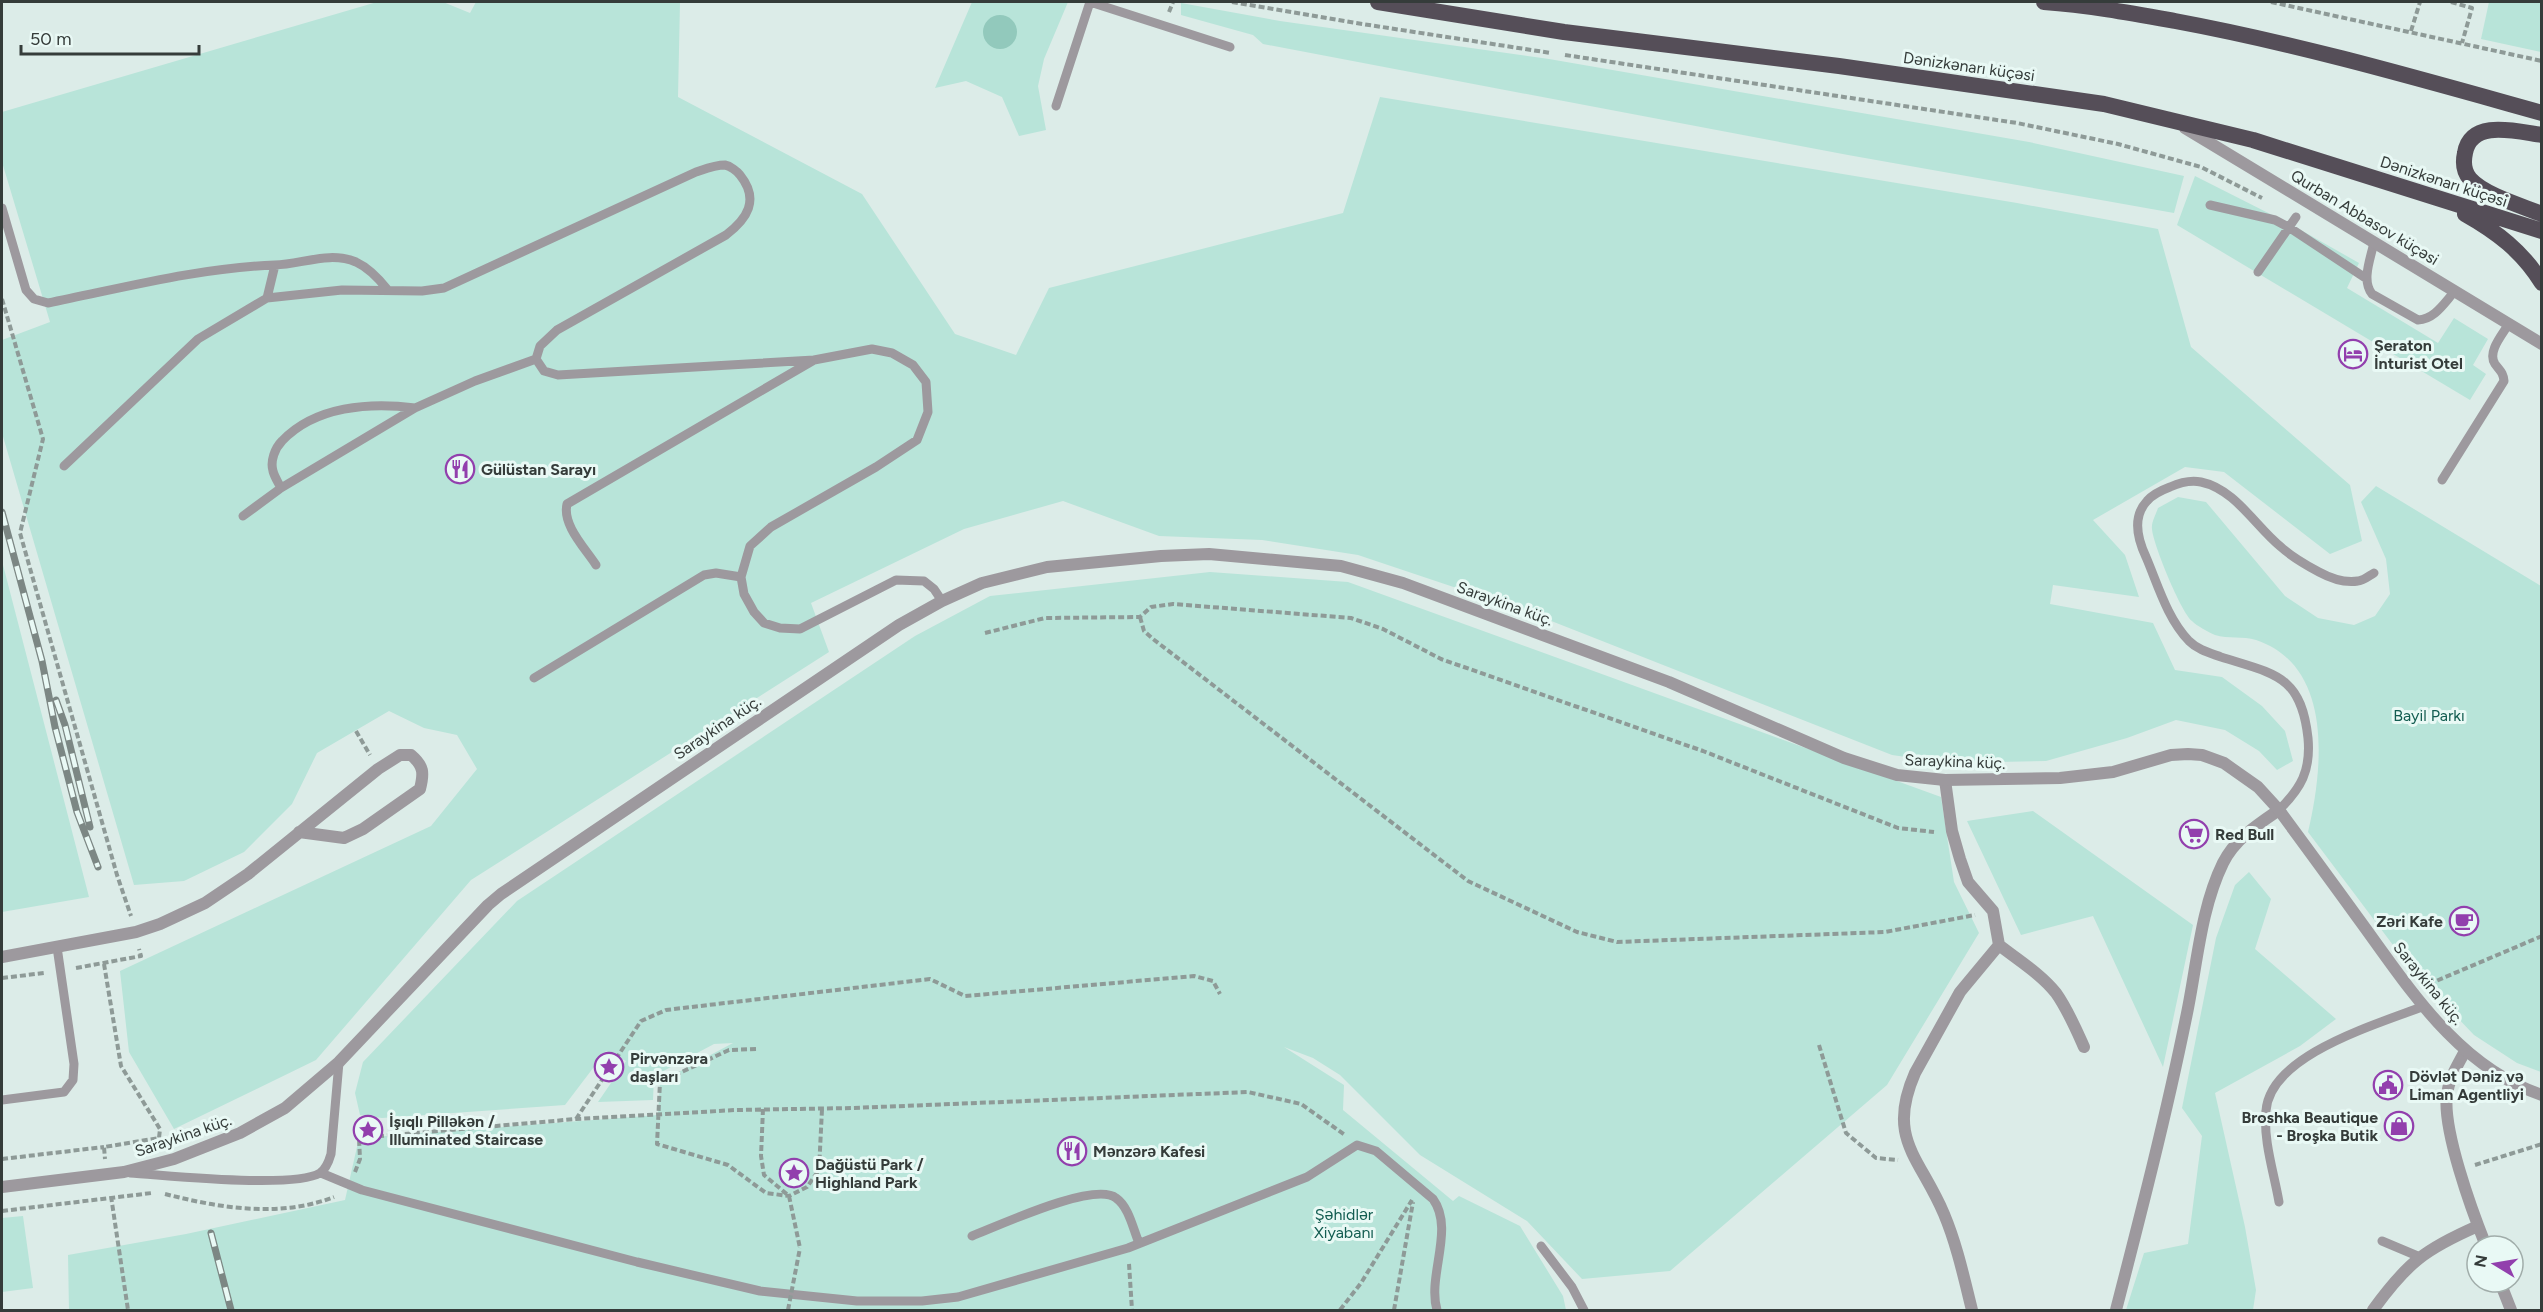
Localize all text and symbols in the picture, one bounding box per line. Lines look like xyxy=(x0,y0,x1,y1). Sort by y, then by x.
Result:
scale bar xyxy=(21,18,200,56)
text: 50 m xyxy=(30,28,72,50)
street label: Dənizkənarı küçəsi xyxy=(1902,48,2036,85)
street label: Dənizkənarı küçəsi xyxy=(2378,152,2510,211)
street label: Qurban Abbasov küçəsi xyxy=(2287,166,2442,269)
place label: Şeraton İnturist Otel xyxy=(2374,336,2463,373)
hotel icon: Şeraton İnturist Otel xyxy=(2337,338,2369,370)
restaurant icon: Gülüstan Sarayı xyxy=(444,453,476,485)
place label: Gülüstan Sarayı xyxy=(481,460,596,479)
street label: Saraykina küç. xyxy=(1454,577,1556,630)
street label: Saraykina küç. xyxy=(670,691,764,764)
park label: Bayil Parkı xyxy=(2393,706,2465,725)
street label: Saraykina küç. xyxy=(1904,750,2006,773)
supermarket icon: Red Bull xyxy=(2178,818,2210,850)
place label: Red Bull xyxy=(2215,825,2274,844)
cafe icon: Zəri Kafe xyxy=(2448,905,2480,937)
place label: Zəri Kafe xyxy=(2376,912,2443,931)
street label: Saraykina küç. xyxy=(2389,938,2468,1029)
place label: Pirvənzəra daşları xyxy=(630,1049,708,1086)
place icon: Pirvənzəra daşları xyxy=(593,1051,625,1083)
place label: Dövlət Dəniz və Liman Agentliyi xyxy=(2409,1067,2524,1104)
public building icon: Dövlət Dəniz və Liman Agentliyi xyxy=(2372,1069,2404,1101)
place label: Broshka Beautique - Broşka Butik xyxy=(2241,1108,2378,1145)
street label: Saraykina küç. xyxy=(132,1110,234,1161)
shop icon: Broshka Beautique - Broşka Butik xyxy=(2383,1110,2415,1142)
place label: İşıqlı Pilləkən / Illuminated Staircase xyxy=(389,1112,543,1149)
place icon: İşıqlı Pilləkən / Illuminated Staircase xyxy=(352,1114,384,1146)
restaurant icon: Mənzərə Kafesi xyxy=(1056,1135,1088,1167)
place label: Mənzərə Kafesi xyxy=(1093,1142,1205,1161)
place label: Dağüstü Park / Highland Park xyxy=(815,1155,924,1192)
place icon: Dağüstü Park / Highland Park xyxy=(778,1157,810,1189)
park label: Şəhidlər Xiyabanı xyxy=(1314,1205,1374,1242)
north arrow xyxy=(2465,1234,2525,1294)
text: N xyxy=(2470,1253,2491,1269)

